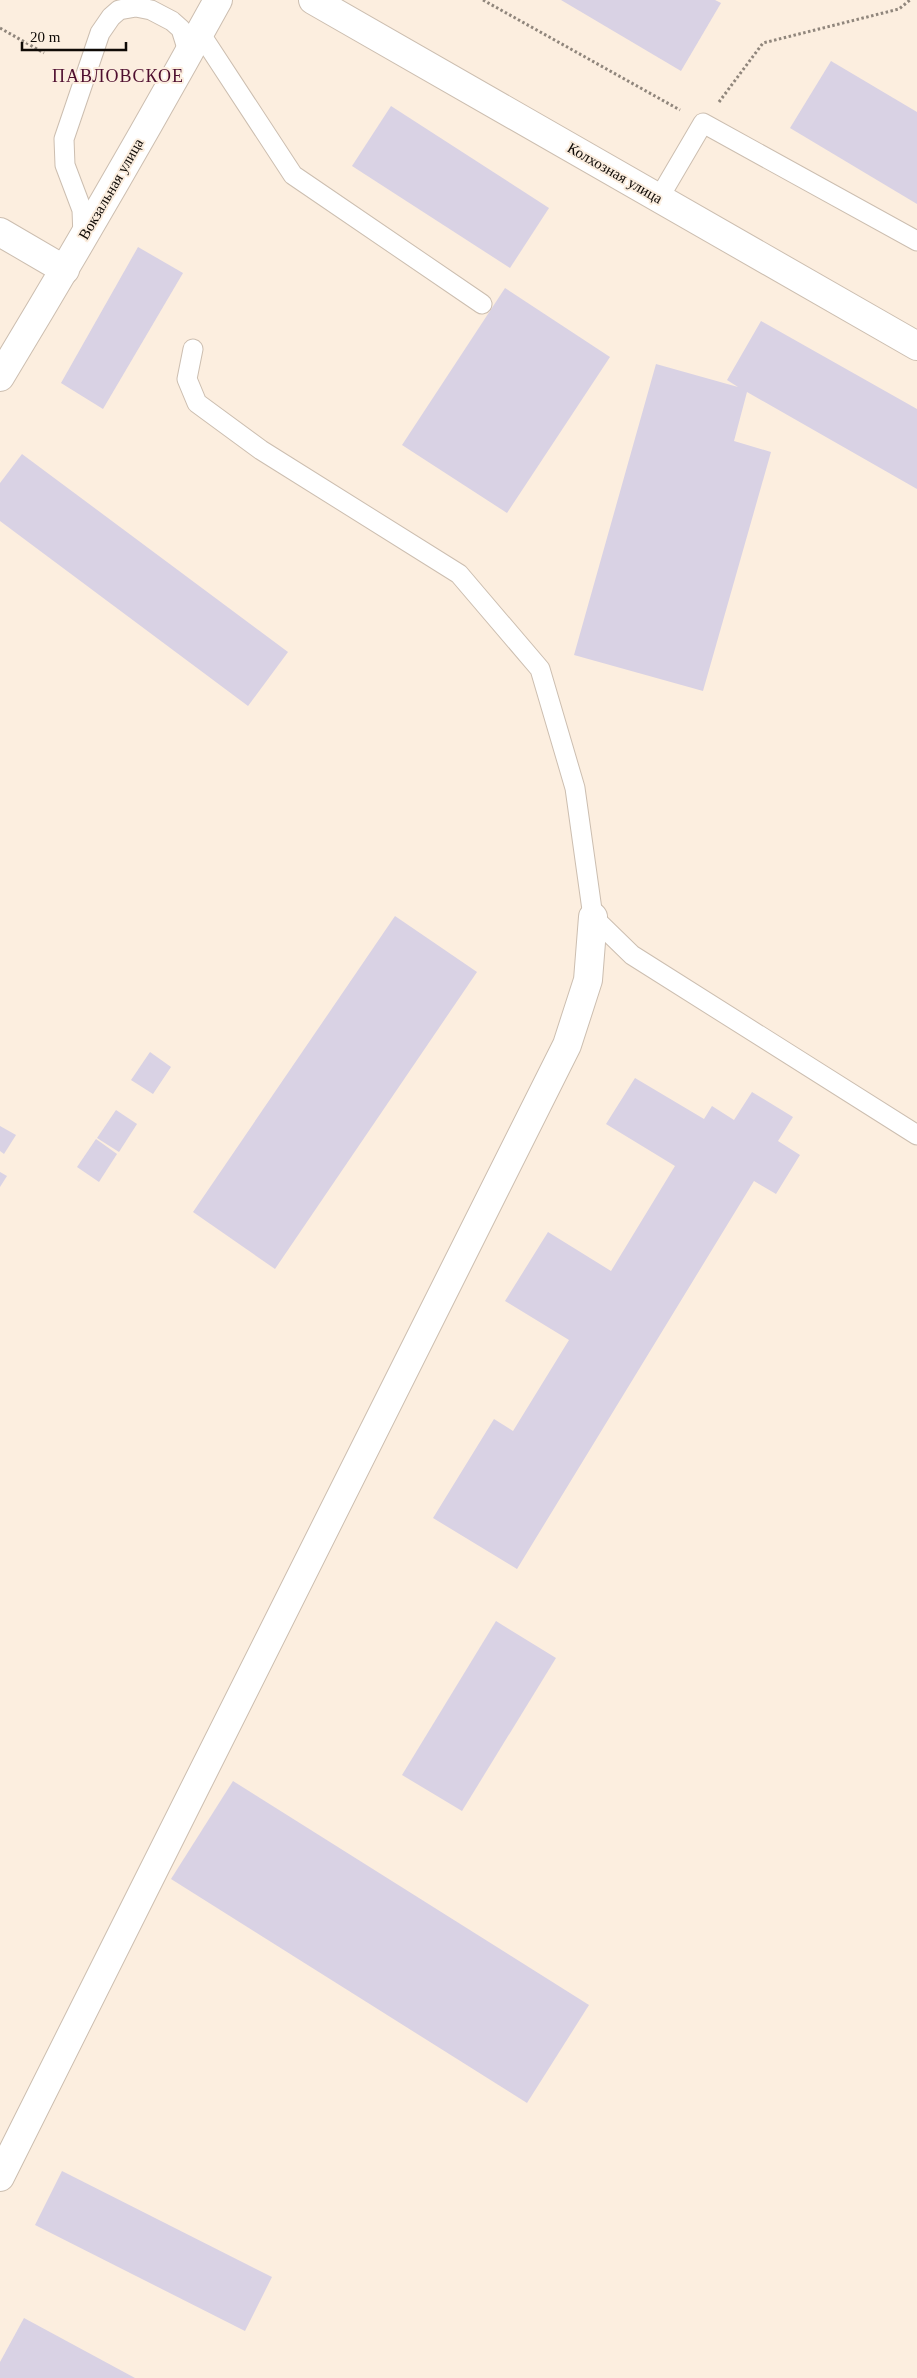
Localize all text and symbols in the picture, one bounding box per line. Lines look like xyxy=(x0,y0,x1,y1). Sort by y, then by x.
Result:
scale bar xyxy=(22,20,126,52)
text: 20 m xyxy=(30,29,61,45)
district label: ПАВЛОВСКОЕ xyxy=(52,66,184,86)
street label: Вокзальная улица xyxy=(76,135,147,242)
street label: Колхозная улица xyxy=(565,139,666,207)

